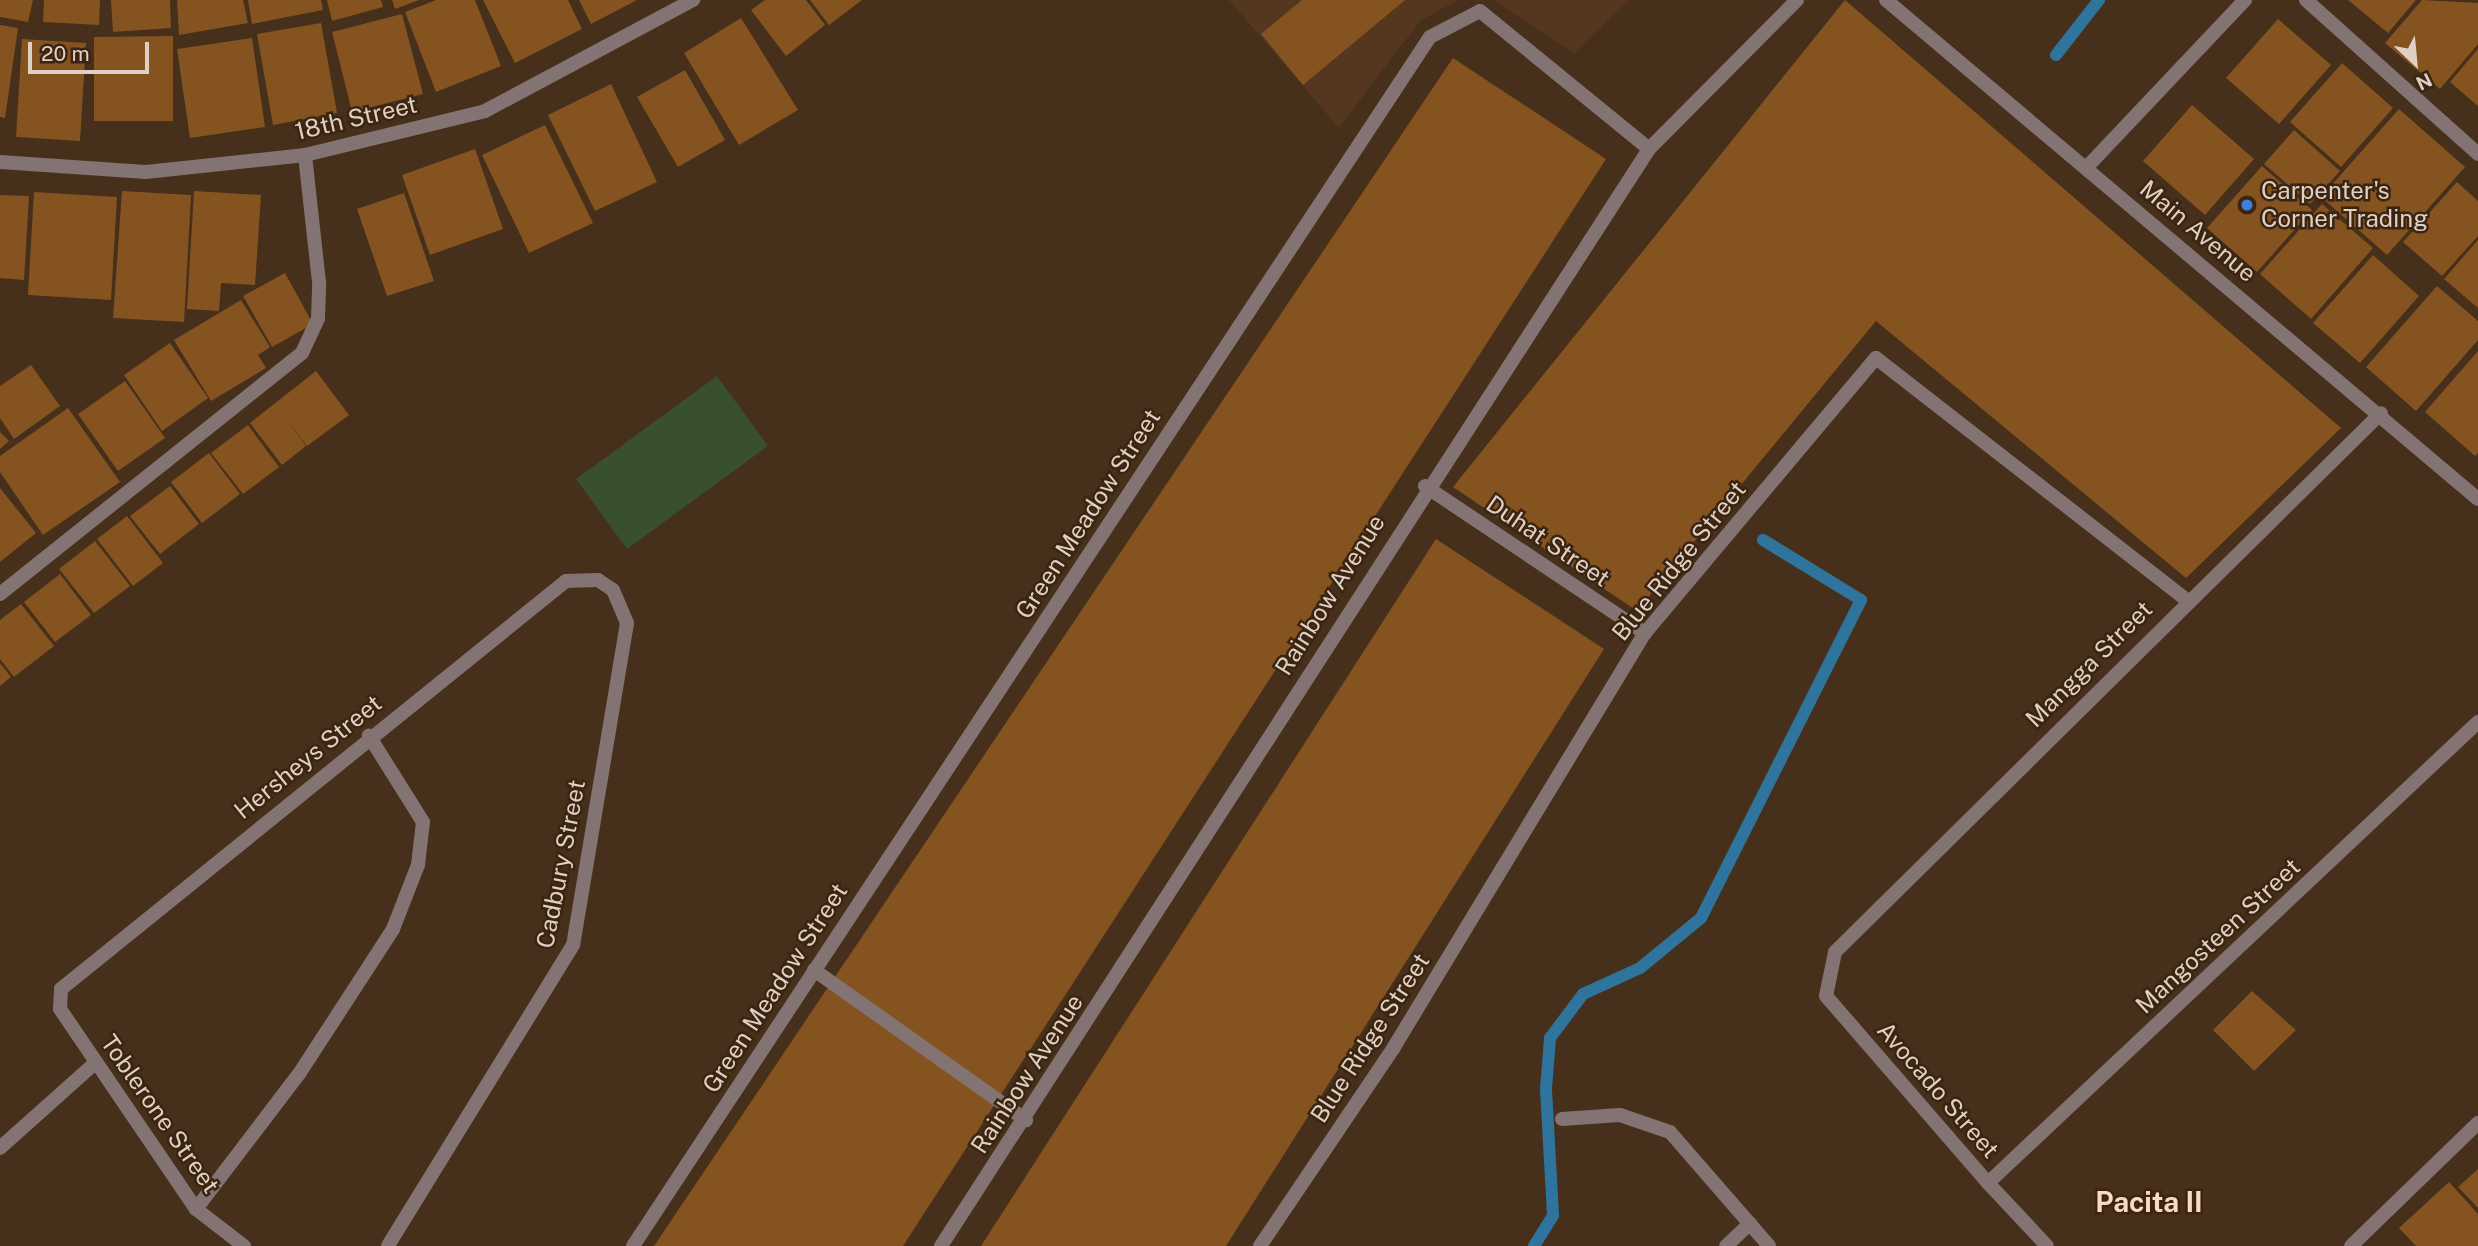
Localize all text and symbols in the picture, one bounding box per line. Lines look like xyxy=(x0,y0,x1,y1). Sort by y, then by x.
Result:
scale bar xyxy=(32,28,152,72)
north arrow xyxy=(2380,28,2450,98)
text: 20 m xyxy=(41,41,90,66)
text: N xyxy=(2413,69,2436,95)
street label: 18th Street xyxy=(292,90,420,146)
street label: Main Avenue xyxy=(2134,174,2262,288)
place label: Carpenter's Corner Trading xyxy=(2261,177,2428,233)
marker: Carpenter's Corner Trading xyxy=(2239,197,2255,213)
street label: Green Meadow Street xyxy=(1010,404,1166,624)
street label: Blue Ridge Street xyxy=(1606,476,1752,646)
street label: Duhat Street xyxy=(1481,489,1615,593)
street label: Rainbow Avenue xyxy=(1269,509,1391,681)
street label: Mangga Street xyxy=(2020,595,2158,733)
street label: Hersheys Street xyxy=(229,689,387,825)
street label: Cadbury Street xyxy=(531,777,591,951)
street label: Mangosteen Street xyxy=(2130,852,2306,1020)
street label: Green Meadow Street xyxy=(697,878,853,1098)
street label: Blue Ridge Street xyxy=(1304,948,1436,1128)
street label: Rainbow Avenue xyxy=(965,989,1089,1159)
street label: Avocado Street xyxy=(1871,1016,2005,1164)
street label: Toblerone Street xyxy=(95,1029,225,1199)
district label: Pacita II xyxy=(2095,1185,2203,1219)

